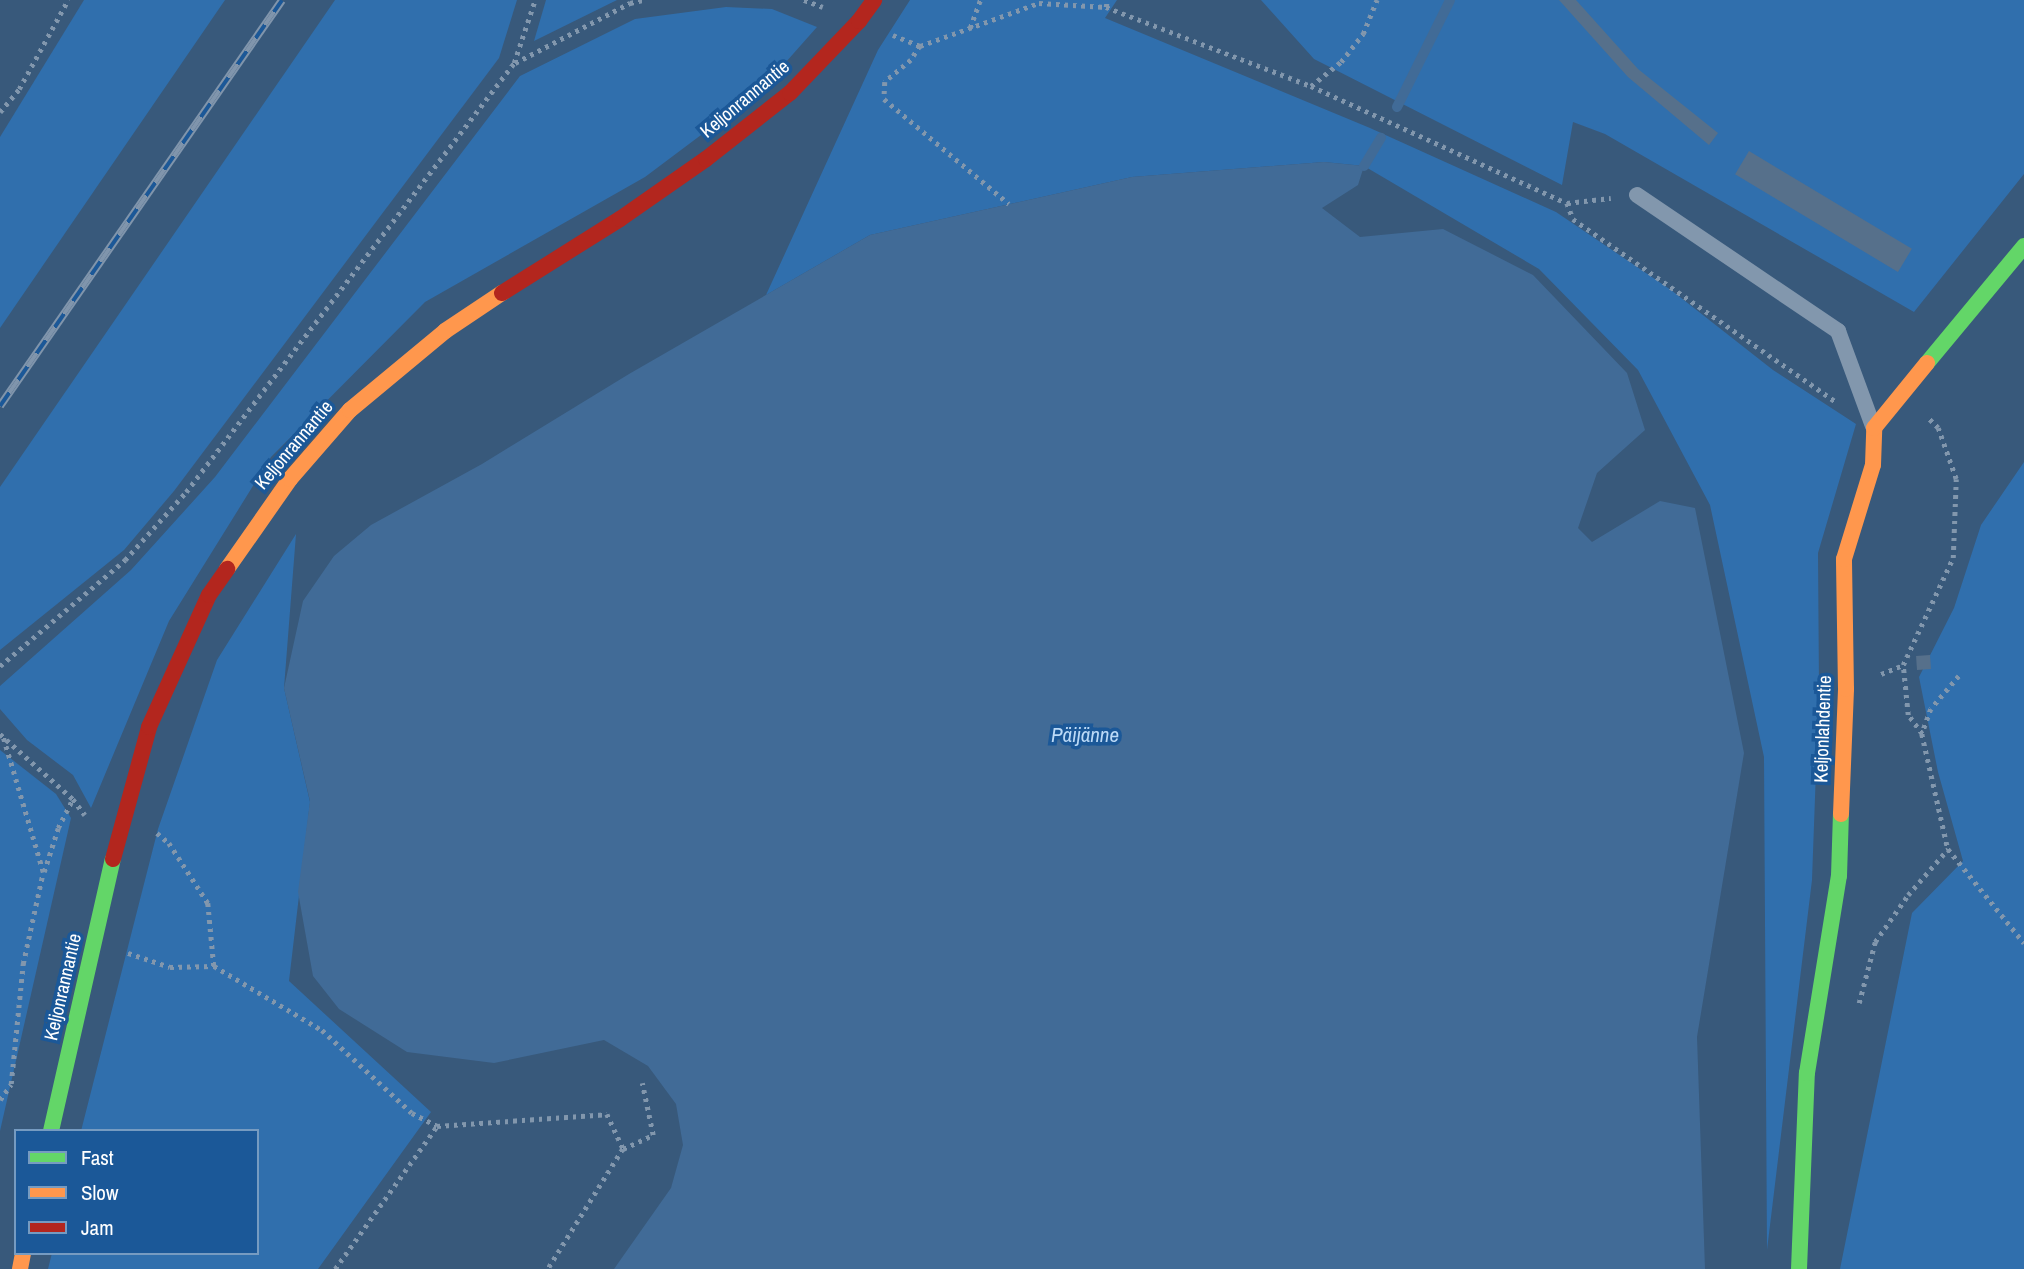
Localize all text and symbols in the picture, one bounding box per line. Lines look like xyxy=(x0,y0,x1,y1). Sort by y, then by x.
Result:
street label: Keljonrannantie xyxy=(696,55,794,143)
street label: Keljonrannantie xyxy=(250,396,338,494)
street label: Keljonlahdentie xyxy=(1810,675,1836,783)
water label: Päijänne xyxy=(1051,722,1119,748)
street label: Keljonrannantie xyxy=(40,931,86,1043)
legend xyxy=(14,1129,259,1255)
text: Fast xyxy=(81,1143,114,1172)
text: Slow xyxy=(81,1178,118,1207)
text: Jam xyxy=(81,1213,114,1242)

